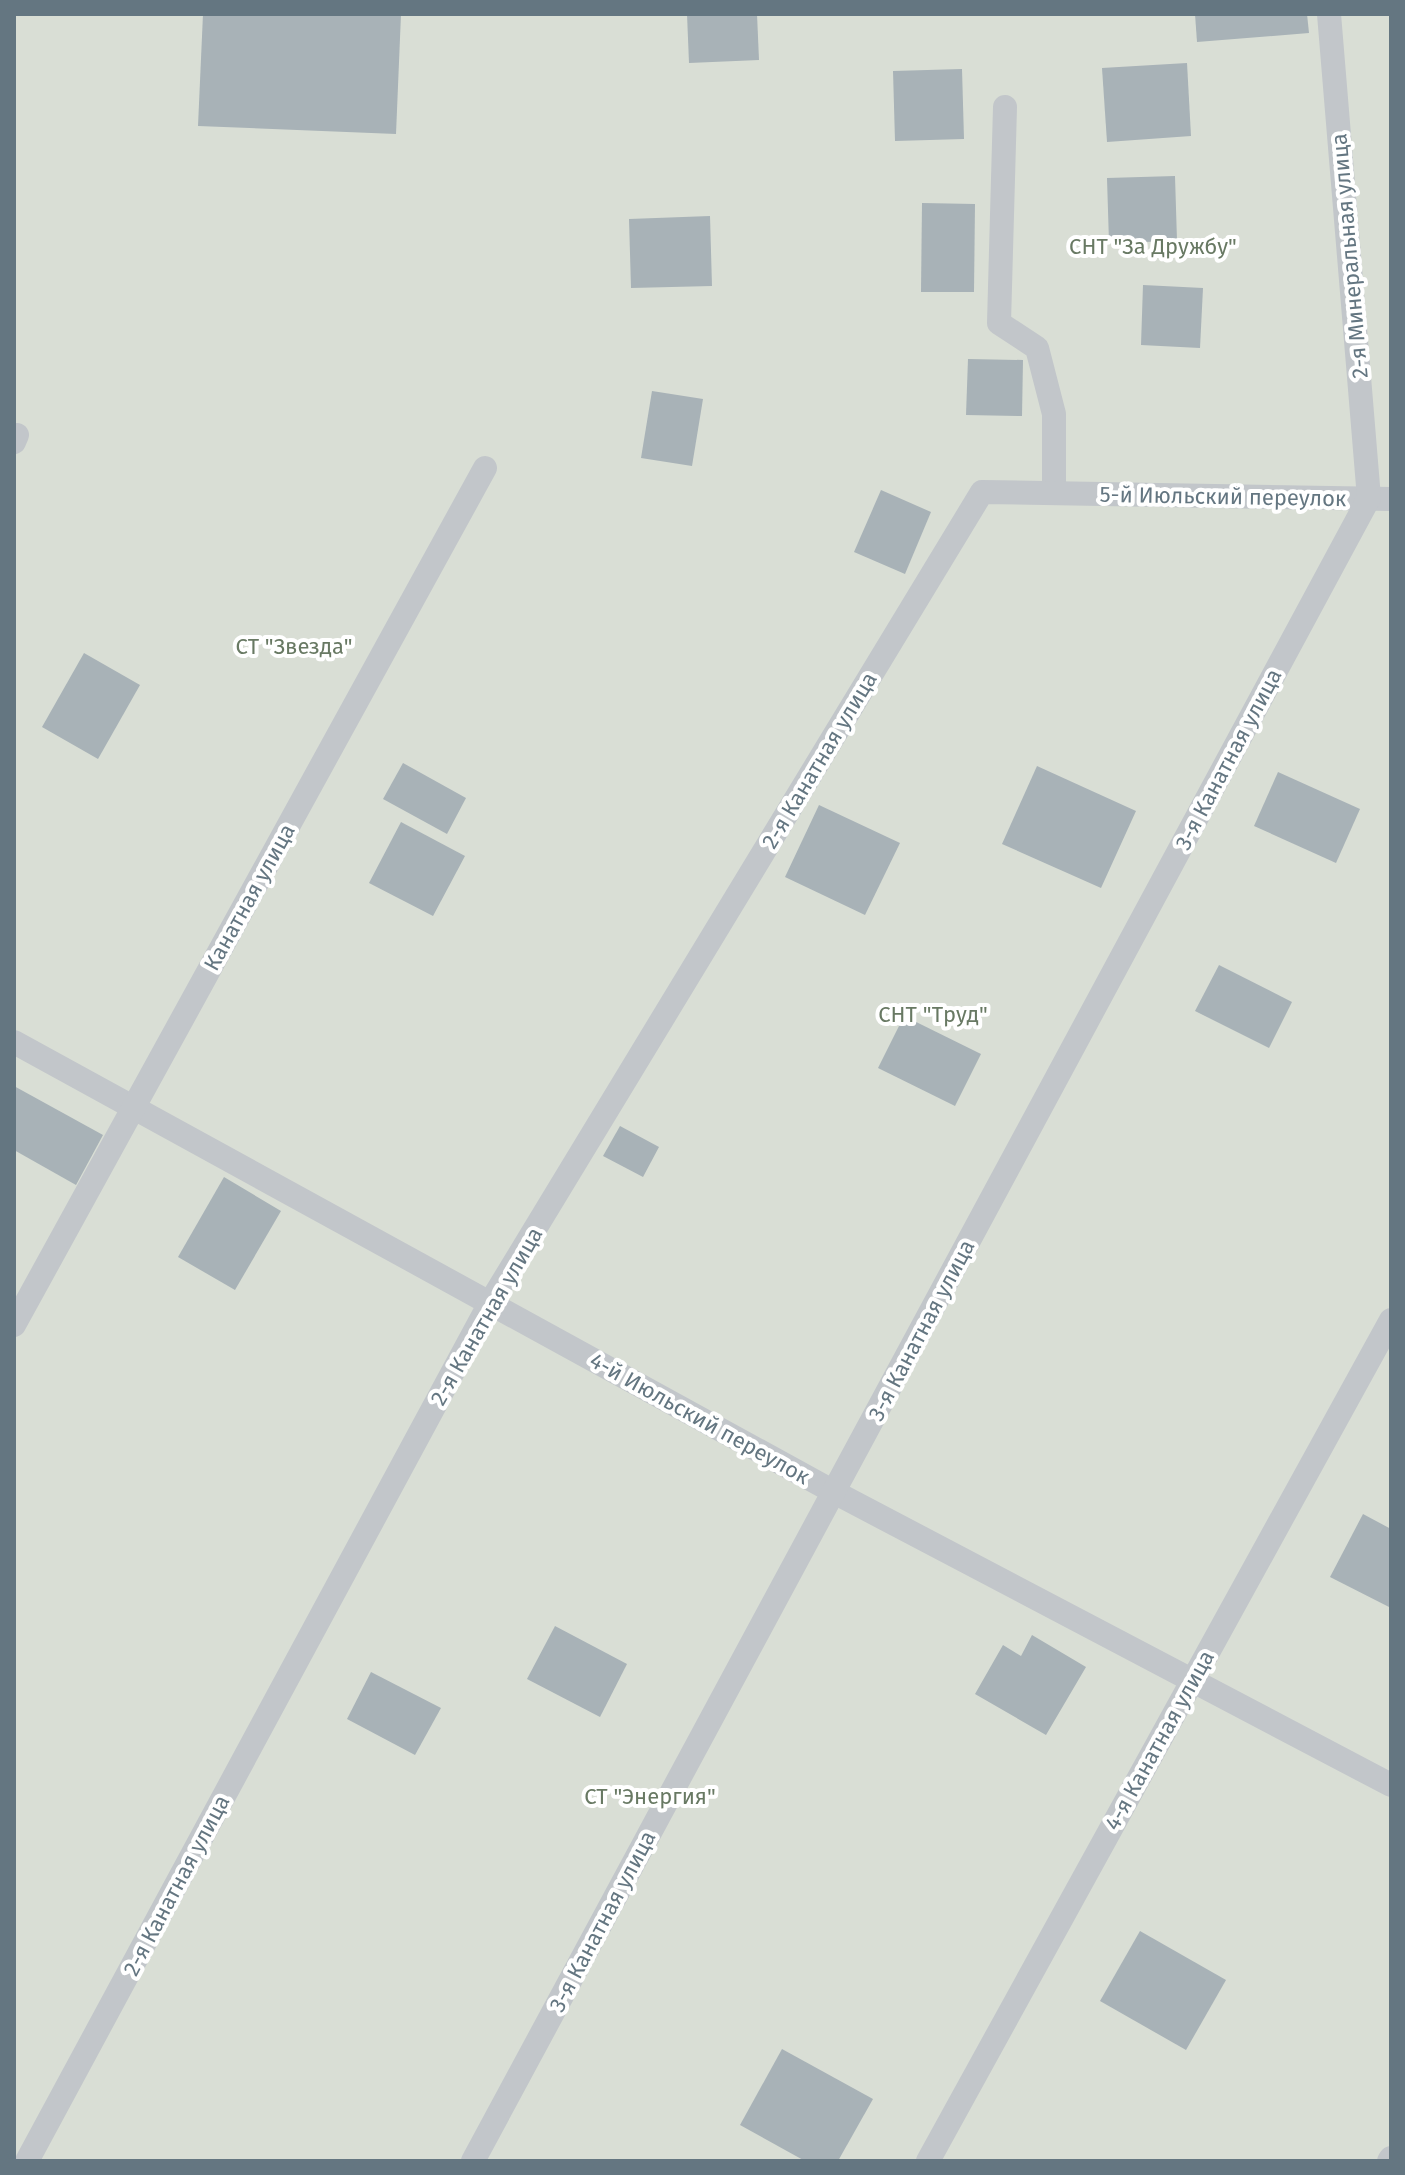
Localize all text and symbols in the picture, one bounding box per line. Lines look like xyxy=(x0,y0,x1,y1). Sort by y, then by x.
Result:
street label: 2-я Минеральная улица xyxy=(1325,132,1374,380)
park label: СНТ "За Дружбу" xyxy=(1069,233,1237,260)
street label: 5-й Июльский переулок xyxy=(1099,481,1347,512)
park label: СТ "Звезда" xyxy=(236,633,352,660)
street label: 3-я Канатная улица xyxy=(1169,664,1288,854)
street label: 2-я Канатная улица xyxy=(756,667,883,853)
street label: Канатная улица xyxy=(198,819,301,975)
park label: СНТ "Труд" xyxy=(878,1001,988,1028)
street label: 2-я Канатная улица xyxy=(425,1223,548,1410)
street label: 3-я Канатная улица xyxy=(862,1235,981,1425)
street label: 4-й Июльский переулок xyxy=(585,1347,815,1490)
street label: 4-я Канатная улица xyxy=(1099,1645,1220,1835)
park label: СТ "Энергия" xyxy=(584,1783,716,1810)
street label: 2-я Канатная улица xyxy=(117,1790,236,1980)
street label: 3-я Канатная улица xyxy=(543,1826,662,2016)

